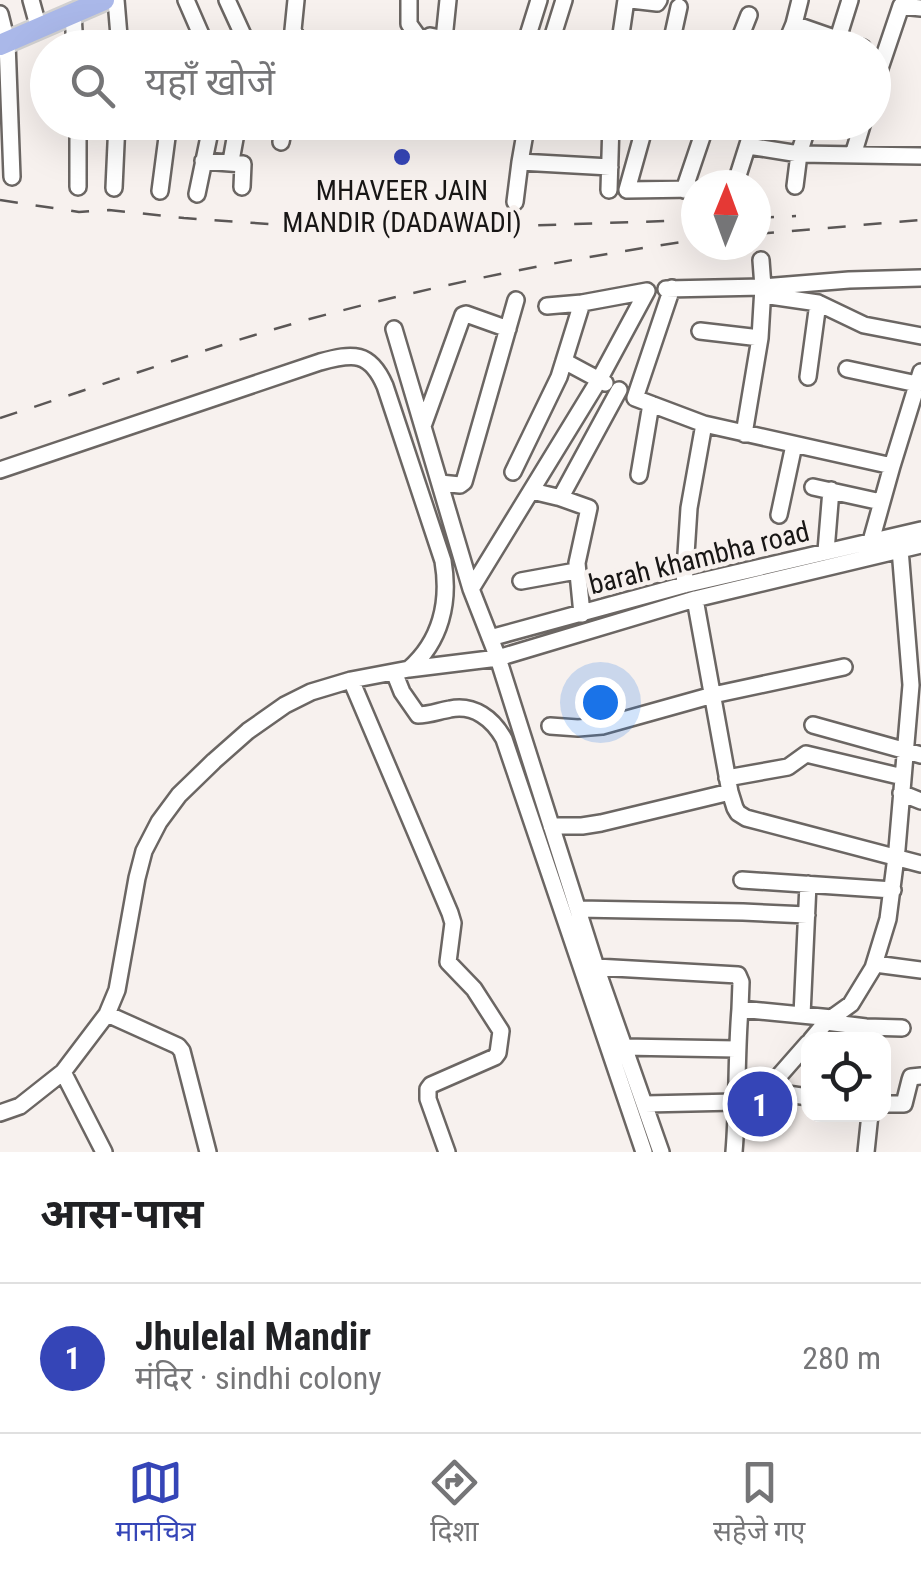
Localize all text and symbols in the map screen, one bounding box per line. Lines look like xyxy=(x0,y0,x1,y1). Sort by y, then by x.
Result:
search box xyxy=(30,30,891,140)
icon: search xyxy=(65,58,120,113)
text: यहाँ खोजें xyxy=(145,60,275,104)
marker: MHAVEER JAIN MANDIR (DADAWADI) xyxy=(391,146,413,168)
north arrow xyxy=(681,170,771,260)
place label: MHAVEER JAIN MANDIR (DADAWADI) xyxy=(282,174,522,239)
street label: barah khambha road xyxy=(585,515,813,601)
your location xyxy=(575,677,626,728)
map controls xyxy=(801,1032,891,1122)
button: locate xyxy=(801,1032,891,1122)
pin: 1 xyxy=(728,1066,792,1142)
text: आस-पास xyxy=(40,1189,203,1238)
text: Jhulelal Mandir xyxy=(135,1315,371,1359)
text: 1 xyxy=(64,1339,81,1377)
text: 280 m xyxy=(802,1339,881,1377)
text: मंदिर · sindhi colony xyxy=(135,1359,382,1397)
tab: मानचित्र xyxy=(116,1455,196,1552)
tab: दिशा xyxy=(427,1455,482,1552)
tab: सहेजे गए xyxy=(713,1455,805,1552)

